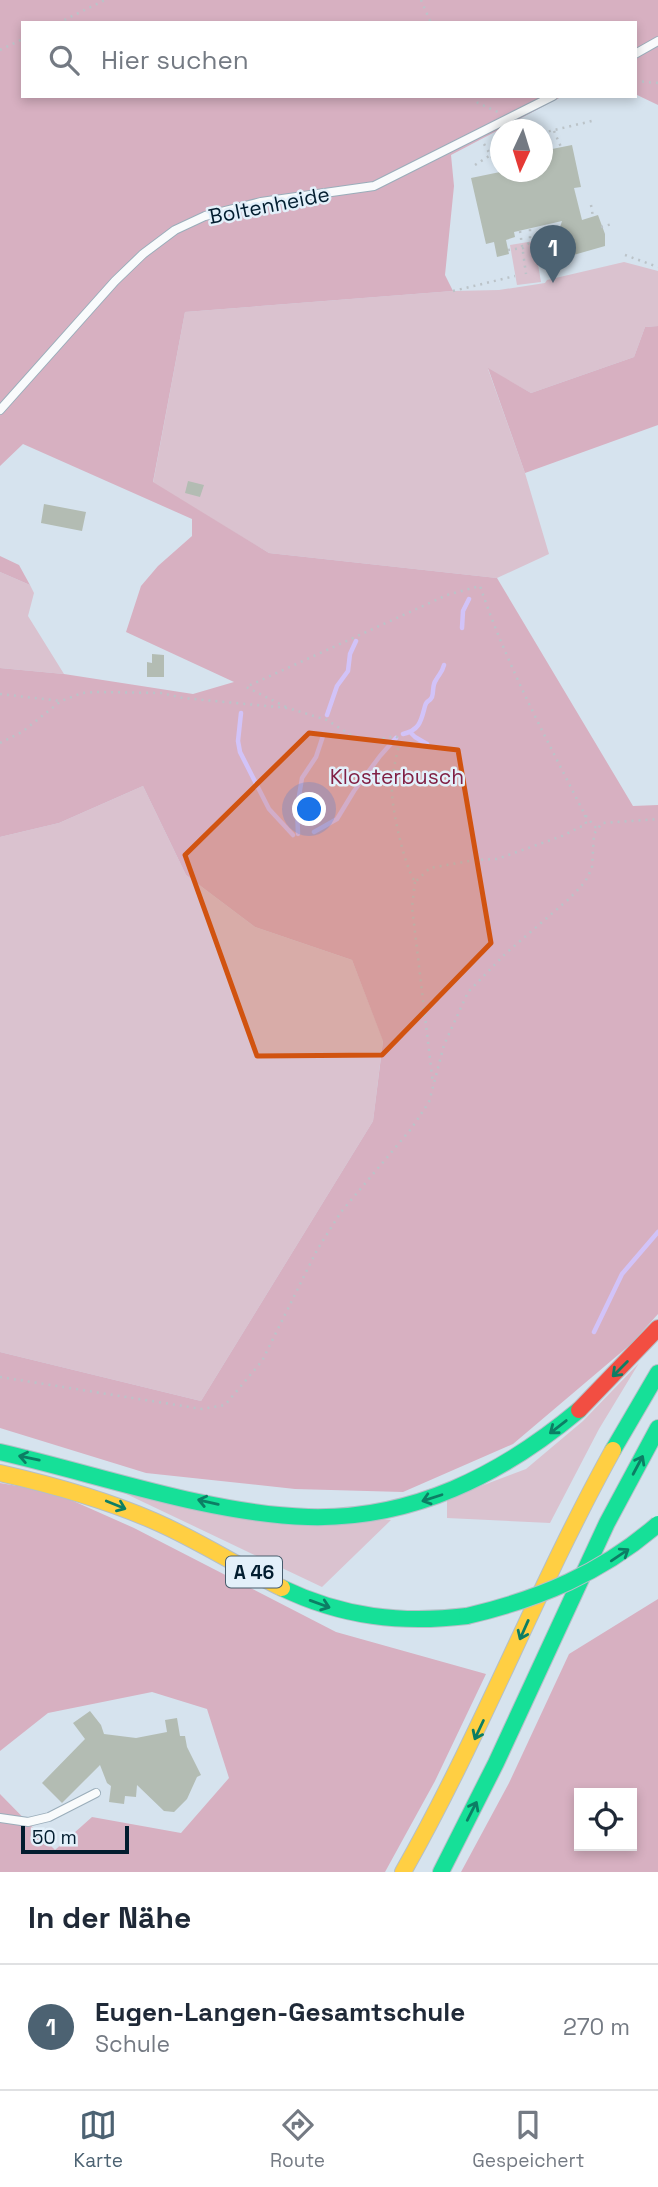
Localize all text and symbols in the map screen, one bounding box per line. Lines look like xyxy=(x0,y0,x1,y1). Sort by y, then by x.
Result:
search box xyxy=(21,21,637,98)
icon: search xyxy=(45,41,83,79)
text: Hier suchen xyxy=(101,43,249,77)
north arrow xyxy=(490,119,553,182)
street label: Boltenheide xyxy=(206,180,332,230)
pin: 1 xyxy=(530,225,576,283)
park label: Klosterbusch xyxy=(330,763,464,790)
your location xyxy=(292,792,326,826)
one-way arrow xyxy=(612,1360,629,1377)
one-way arrow xyxy=(549,1420,567,1435)
one-way arrow xyxy=(18,1451,41,1464)
one-way arrow xyxy=(631,1456,645,1476)
one-way arrow xyxy=(421,1492,443,1505)
one-way arrow xyxy=(197,1495,220,1508)
one-way arrow xyxy=(104,1499,126,1512)
one-way arrow xyxy=(610,1548,629,1562)
road number: A 46 xyxy=(226,1556,282,1588)
one-way arrow xyxy=(309,1598,331,1611)
one-way arrow xyxy=(517,1619,530,1640)
one-way arrow xyxy=(471,1719,484,1740)
map controls xyxy=(574,1788,637,1851)
button: locate xyxy=(574,1788,637,1851)
one-way arrow xyxy=(465,1801,479,1822)
scale bar xyxy=(21,1823,130,1855)
text: 50 m xyxy=(32,1825,77,1850)
text: In der Nähe xyxy=(28,1898,191,1937)
text: Eugen-Langen-Gesamtschule xyxy=(95,1995,465,2029)
text: 1 xyxy=(46,2012,56,2042)
text: 270 m xyxy=(563,2012,630,2042)
text: Schule xyxy=(95,2029,170,2059)
tab: Karte xyxy=(74,2106,123,2173)
tab: Route xyxy=(270,2106,325,2173)
tab: Gespeichert xyxy=(472,2106,584,2173)

